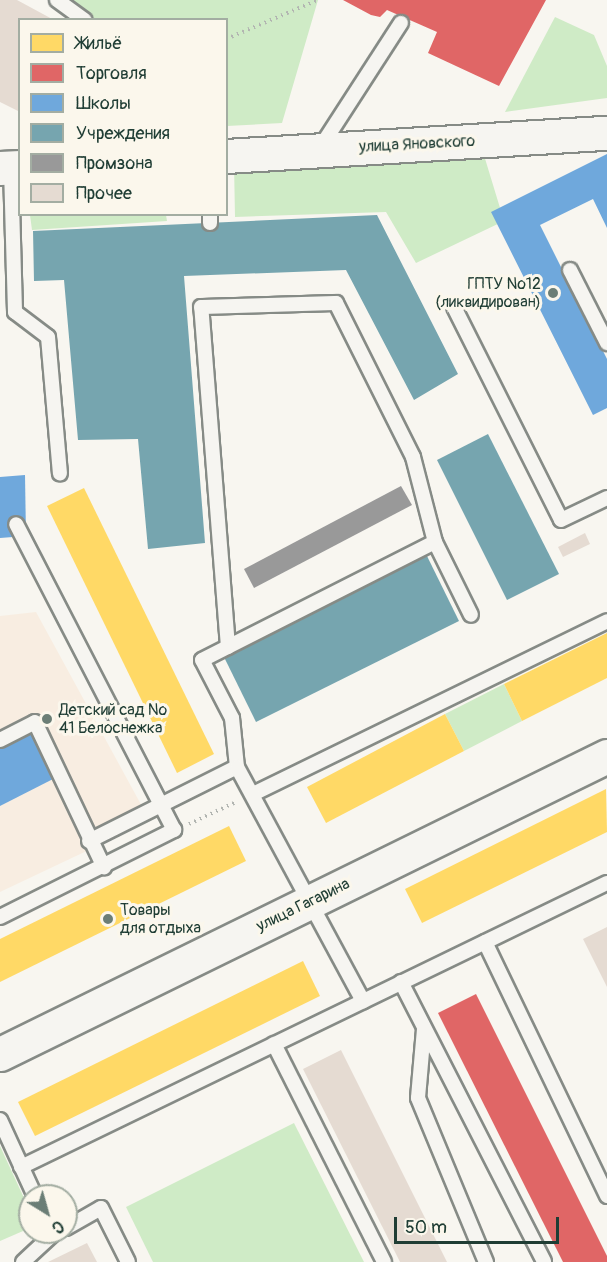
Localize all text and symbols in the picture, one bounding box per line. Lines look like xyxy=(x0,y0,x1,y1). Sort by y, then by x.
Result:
legend xyxy=(18,18,228,216)
text: Жильё xyxy=(76,32,122,55)
text: Торговля xyxy=(76,62,147,85)
text: Школы xyxy=(76,92,131,115)
text: Учреждения xyxy=(76,122,170,145)
street label: улица Яновского xyxy=(359,131,475,157)
text: Промзона xyxy=(76,152,153,175)
text: Прочее xyxy=(76,182,132,205)
place label: ГПТУ №12 (ликвидирован) xyxy=(435,274,541,312)
marker: ГПТУ №12 (ликвидирован) xyxy=(546,286,560,300)
place label: Детский сад № 41 Белоснежка xyxy=(59,700,167,738)
marker: Детский сад № 41 Белоснежка xyxy=(40,712,54,726)
street label: улица Гагарина xyxy=(253,874,353,936)
place label: Товары для отдыха xyxy=(120,900,201,938)
marker: Товары для отдыха xyxy=(101,912,115,926)
north arrow xyxy=(18,1184,78,1244)
scale bar xyxy=(397,1205,562,1243)
text: С xyxy=(48,1216,68,1238)
text: 50 m xyxy=(405,1216,447,1239)

